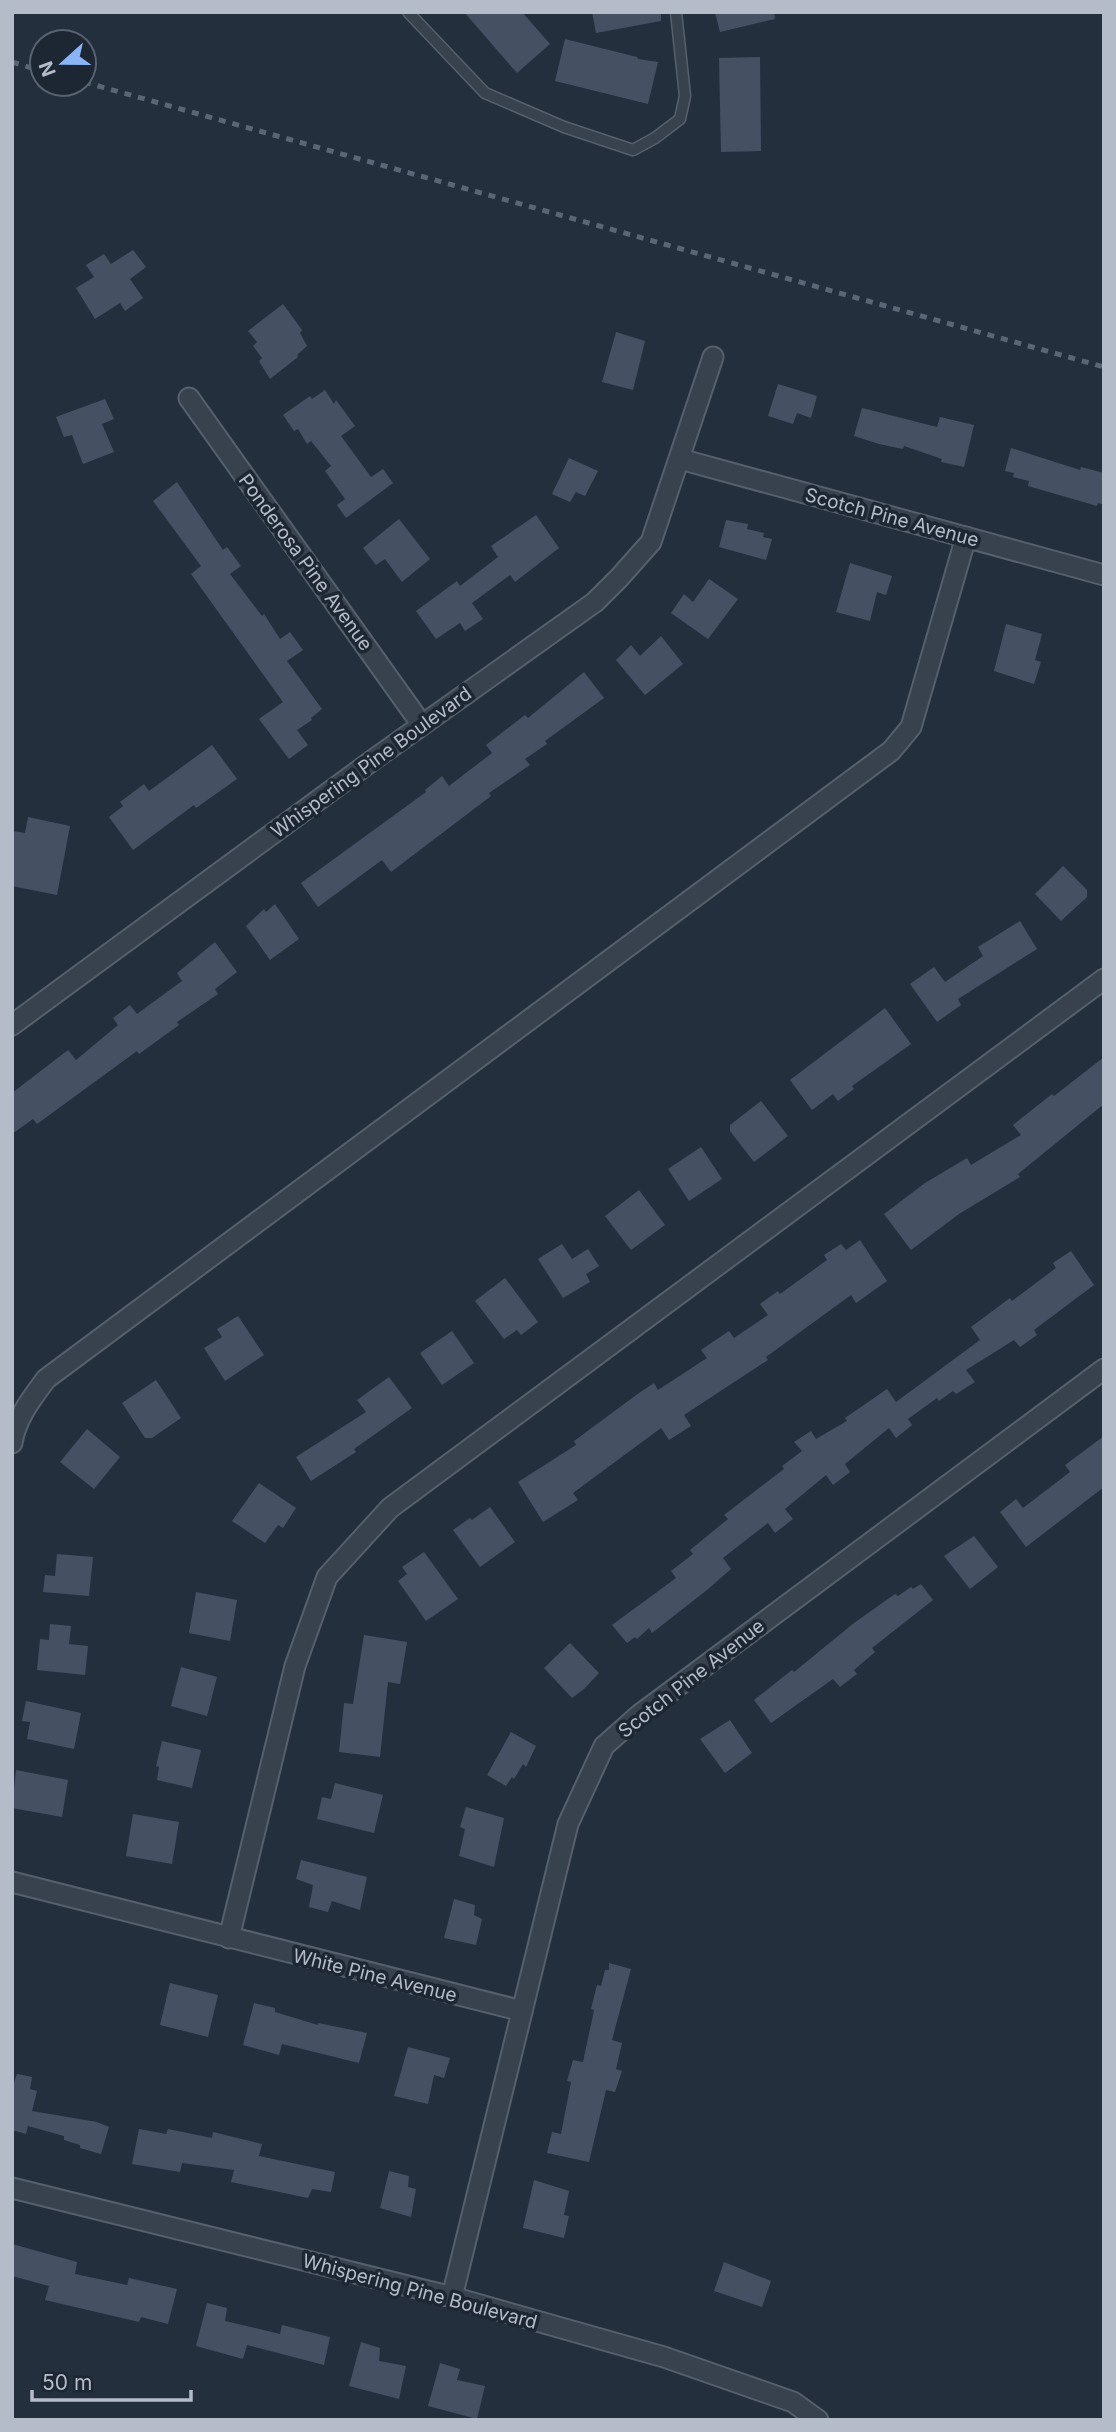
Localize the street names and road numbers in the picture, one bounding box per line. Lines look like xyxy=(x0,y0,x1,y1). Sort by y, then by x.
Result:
street label: Ponderosa Pine Avenue xyxy=(234,469,377,655)
street label: Scotch Pine Avenue xyxy=(802,483,981,552)
street label: Whispering Pine Boulevard xyxy=(267,682,476,843)
street label: Scotch Pine Avenue xyxy=(614,1614,769,1743)
street label: White Pine Avenue xyxy=(291,1944,459,2007)
street label: Whispering Pine Boulevard xyxy=(300,2249,540,2334)

